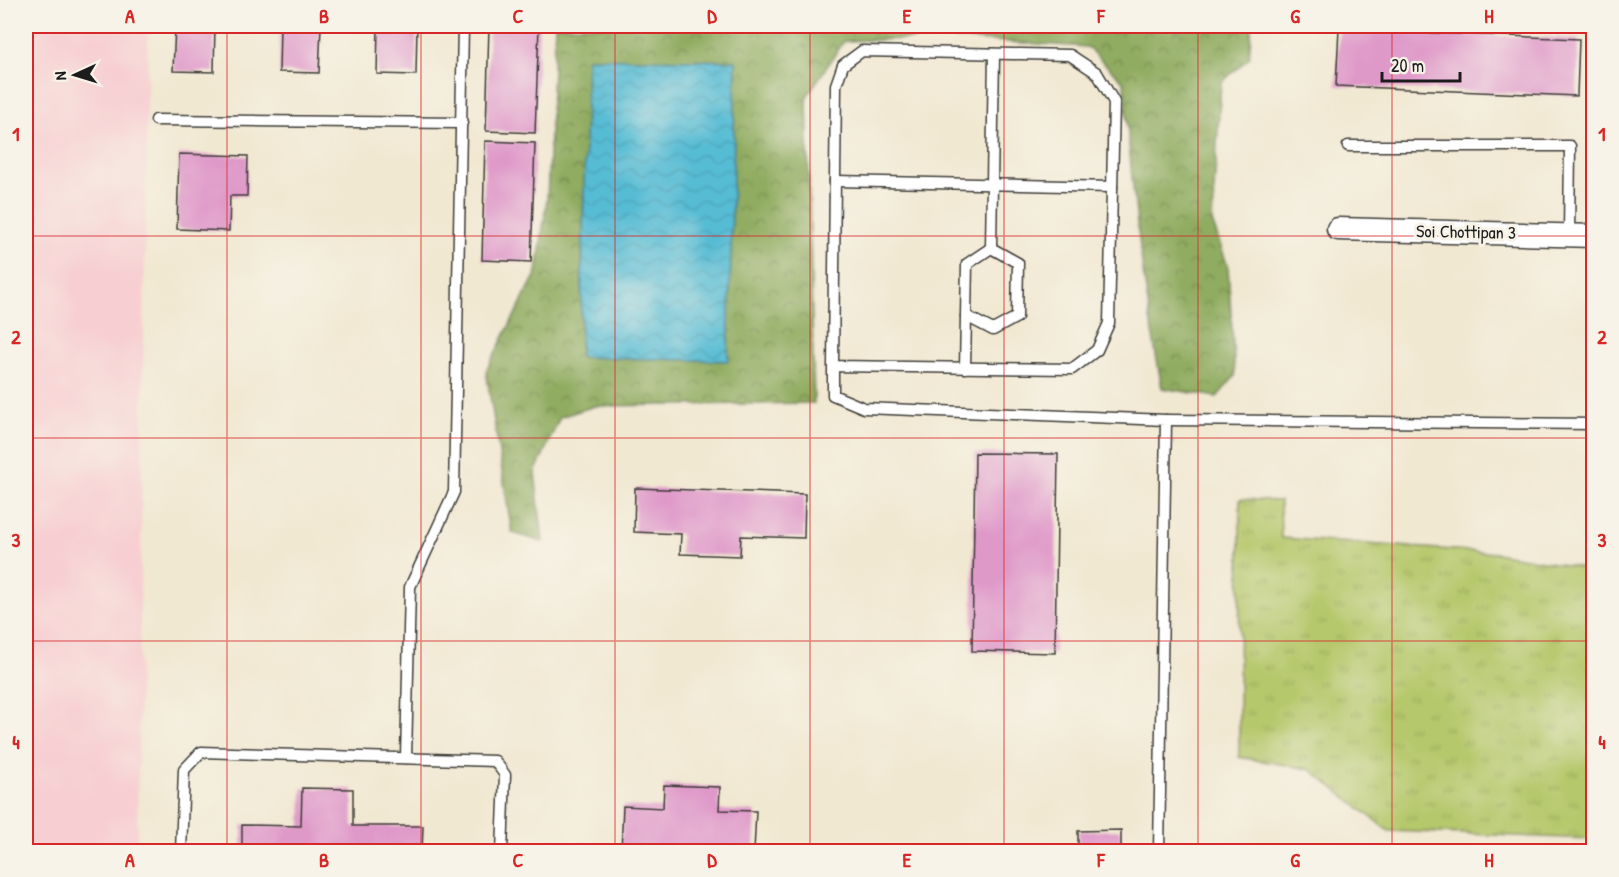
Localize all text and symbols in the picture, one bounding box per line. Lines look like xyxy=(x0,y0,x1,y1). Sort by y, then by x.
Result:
text: A xyxy=(125,2,135,29)
text: B xyxy=(319,2,329,29)
text: C xyxy=(513,2,524,29)
text: D xyxy=(707,2,717,29)
text: E xyxy=(903,2,912,29)
text: F xyxy=(1096,2,1106,29)
text: G xyxy=(1290,2,1300,29)
text: H xyxy=(1484,2,1494,29)
north arrow xyxy=(45,45,105,105)
scale bar xyxy=(1382,45,1460,83)
text: 20 m xyxy=(1391,53,1424,78)
text: N xyxy=(49,71,71,81)
text: 1 xyxy=(12,120,20,147)
text: 1 xyxy=(1598,120,1606,147)
street label: Soi Chottipan 3 xyxy=(1416,218,1516,245)
text: 2 xyxy=(11,323,21,350)
text: 2 xyxy=(1597,323,1607,350)
text: 3 xyxy=(12,526,21,553)
text: 3 xyxy=(1598,526,1607,553)
text: 4 xyxy=(12,728,20,755)
text: 4 xyxy=(1598,728,1606,755)
text: A xyxy=(125,846,135,873)
text: B xyxy=(319,846,329,873)
text: C xyxy=(513,846,524,873)
text: D xyxy=(707,846,717,873)
text: E xyxy=(903,846,912,873)
text: F xyxy=(1096,846,1106,873)
text: G xyxy=(1290,846,1300,873)
text: H xyxy=(1484,846,1494,873)

